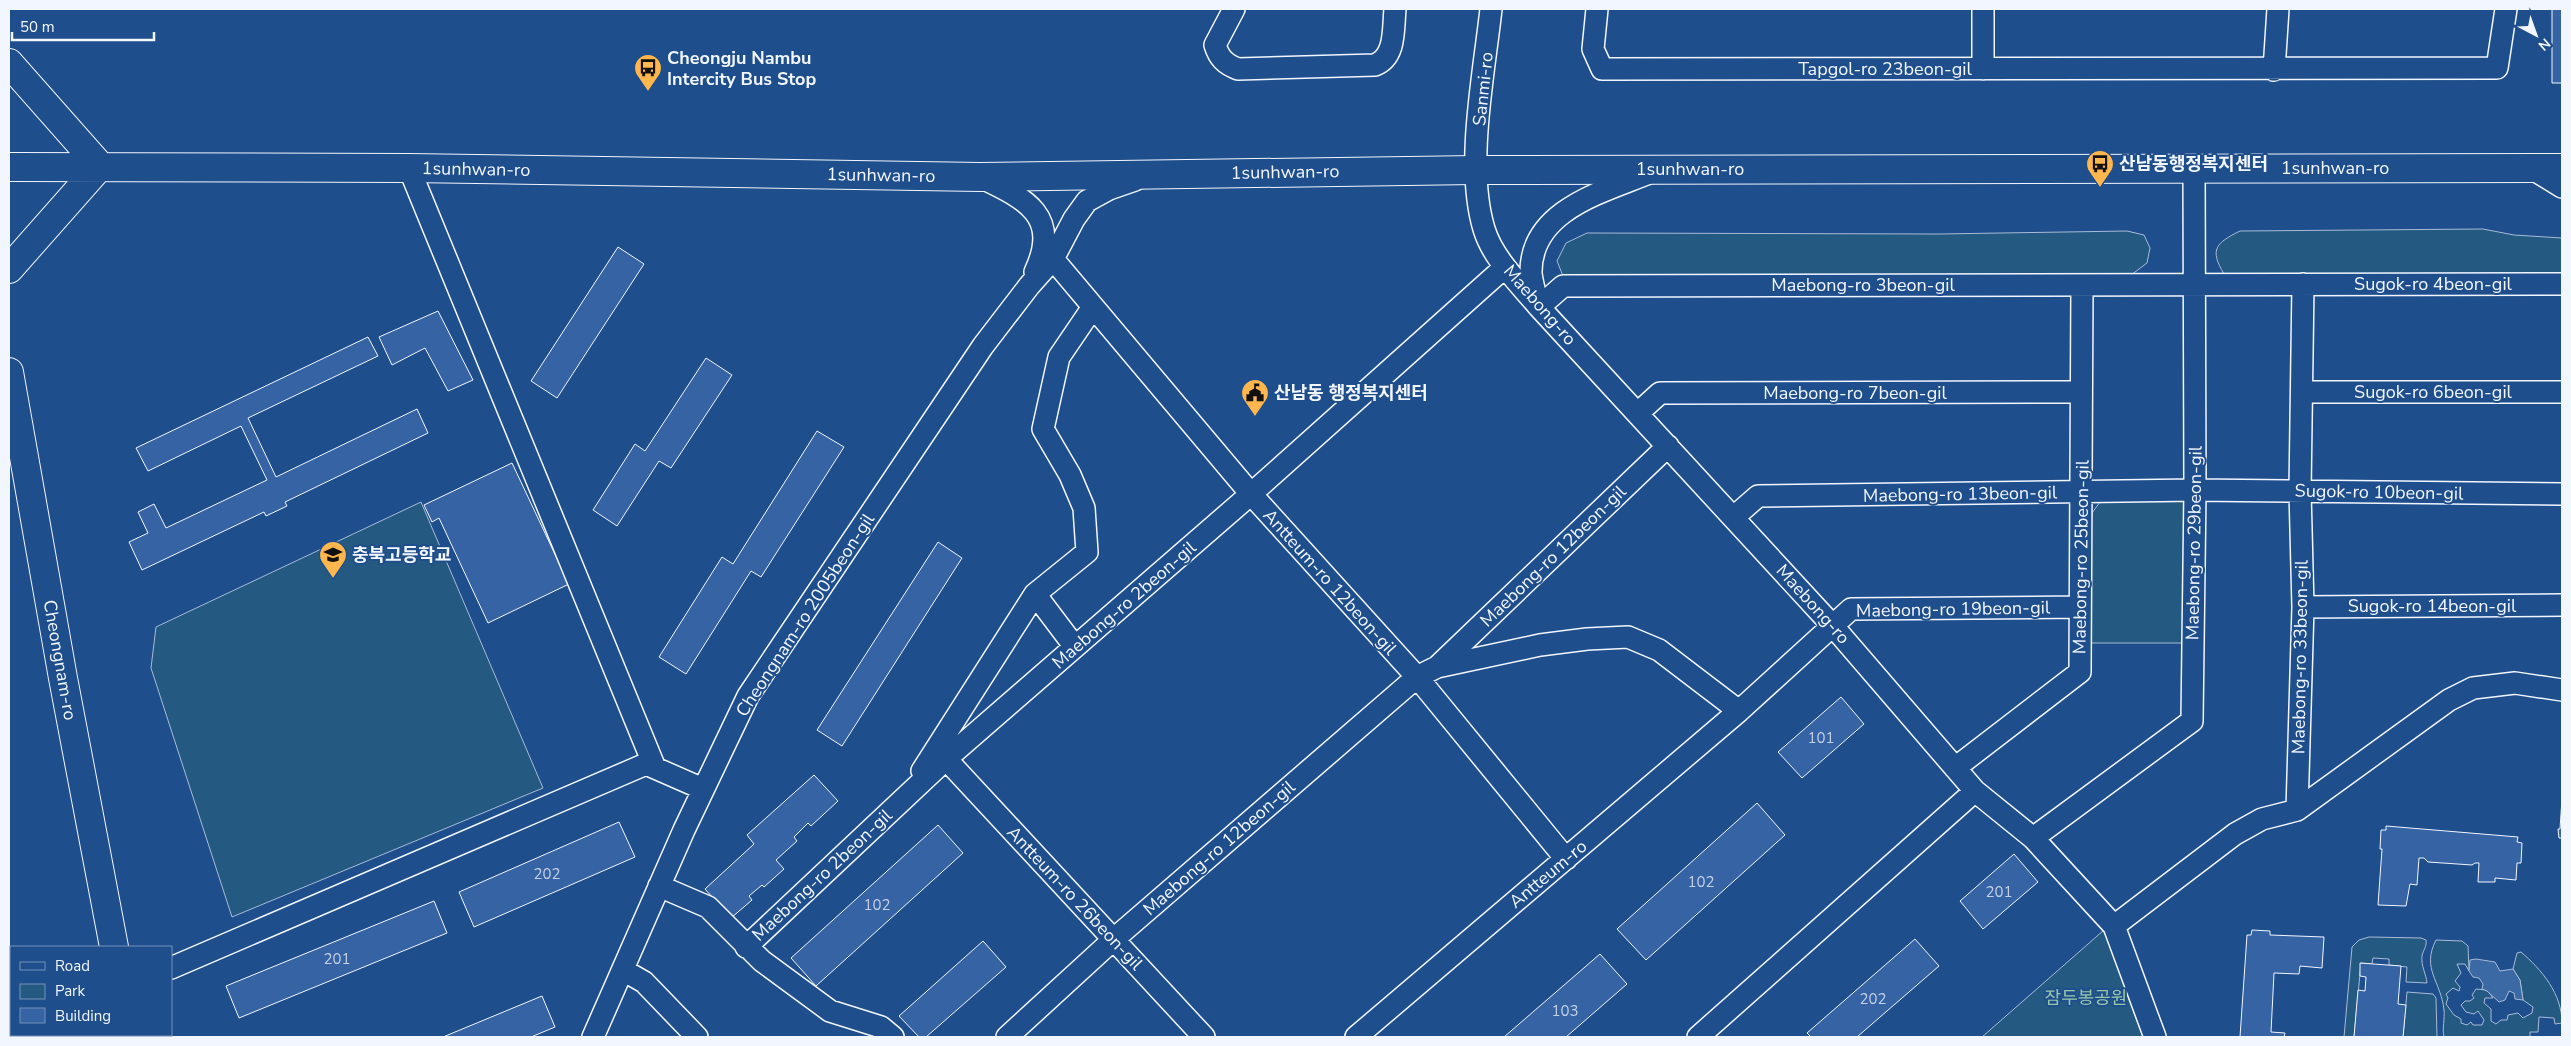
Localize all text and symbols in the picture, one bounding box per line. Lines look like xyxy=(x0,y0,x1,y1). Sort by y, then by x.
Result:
scale bar xyxy=(12,10,155,42)
north arrow xyxy=(2511,10,2561,60)
text: 50 m xyxy=(20,17,55,37)
text: N xyxy=(2534,34,2554,55)
place label: Cheongju Nambu Intercity Bus Stop xyxy=(667,46,816,91)
street label: Sanmi-ro xyxy=(1467,51,1499,127)
bus stop icon: Cheongju Nambu Intercity Bus Stop xyxy=(633,53,663,92)
street label: Tapgol-ro 23beon-gil xyxy=(1798,57,1973,81)
bus stop icon: 산남동행정복지센터 xyxy=(2085,149,2115,188)
place label: 산남동행정복지센터 xyxy=(2119,152,2268,176)
street label: 1sunhwan-ro xyxy=(421,156,531,182)
street label: 1sunhwan-ro xyxy=(2281,156,2389,180)
street label: 1sunhwan-ro xyxy=(1636,157,1744,181)
street label: 1sunhwan-ro xyxy=(1230,159,1340,185)
street label: 1sunhwan-ro xyxy=(826,162,936,188)
street label: Maebong-ro xyxy=(1498,259,1582,351)
street label: Sugok-ro 4beon-gil xyxy=(2354,272,2513,296)
street label: Maebong-ro 3beon-gil xyxy=(1771,273,1955,297)
public building icon: 산남동 행정복지센터 xyxy=(1240,378,1270,417)
street label: Sugok-ro 6beon-gil xyxy=(2354,380,2513,404)
place label: 산남동 행정복지센터 xyxy=(1274,381,1428,405)
street label: Maebong-ro 7beon-gil xyxy=(1763,381,1947,405)
street label: Maebong-ro 29beon-gil xyxy=(2180,445,2208,640)
street label: Maebong-ro 25beon-gil xyxy=(2067,459,2095,654)
street label: Maebong-ro 12beon-gil xyxy=(1475,479,1632,632)
street label: Sugok-ro 10beon-gil xyxy=(2294,479,2464,505)
street label: Maebong-ro 13beon-gil xyxy=(1863,480,2058,508)
street label: Antteum-ro 12beon-gil xyxy=(1258,504,1403,661)
street label: Cheongnam-ro 2005beon-gil xyxy=(730,508,880,721)
street label: Maebong-ro 2beon-gil xyxy=(1047,535,1202,674)
school or university icon: 충북고등학교 xyxy=(318,540,348,579)
place label: 충북고등학교 xyxy=(352,543,451,567)
street label: Maebong-ro xyxy=(1771,559,1855,649)
street label: Maebong-ro 33beon-gil xyxy=(2286,559,2314,754)
street label: Sugok-ro 14beon-gil xyxy=(2348,594,2517,618)
street label: Maebong-ro 19beon-gil xyxy=(1856,595,2051,623)
street label: Cheongnam-ro xyxy=(38,598,82,722)
house number: 101 xyxy=(1807,728,1835,748)
street label: Maebong-ro 12beon-gil xyxy=(1138,775,1301,921)
street label: Maebong-ro 2beon-gil xyxy=(747,803,898,946)
street label: Antteum-ro 26beon-gil xyxy=(1002,821,1149,976)
street label: Antteum-ro xyxy=(1504,834,1592,914)
house number: 202 xyxy=(533,864,561,884)
house number: 102 xyxy=(1687,872,1715,892)
house number: 201 xyxy=(1985,882,2013,902)
house number: 102 xyxy=(863,895,891,915)
legend xyxy=(10,946,172,1036)
house number: 201 xyxy=(323,949,351,969)
text: Road xyxy=(55,956,90,976)
text: Park xyxy=(55,981,85,1001)
park label: 잠두봉공원 xyxy=(2045,986,2127,1010)
house number: 202 xyxy=(1859,989,1887,1009)
house number: 103 xyxy=(1551,1001,1579,1021)
text: Building xyxy=(55,1006,111,1026)

